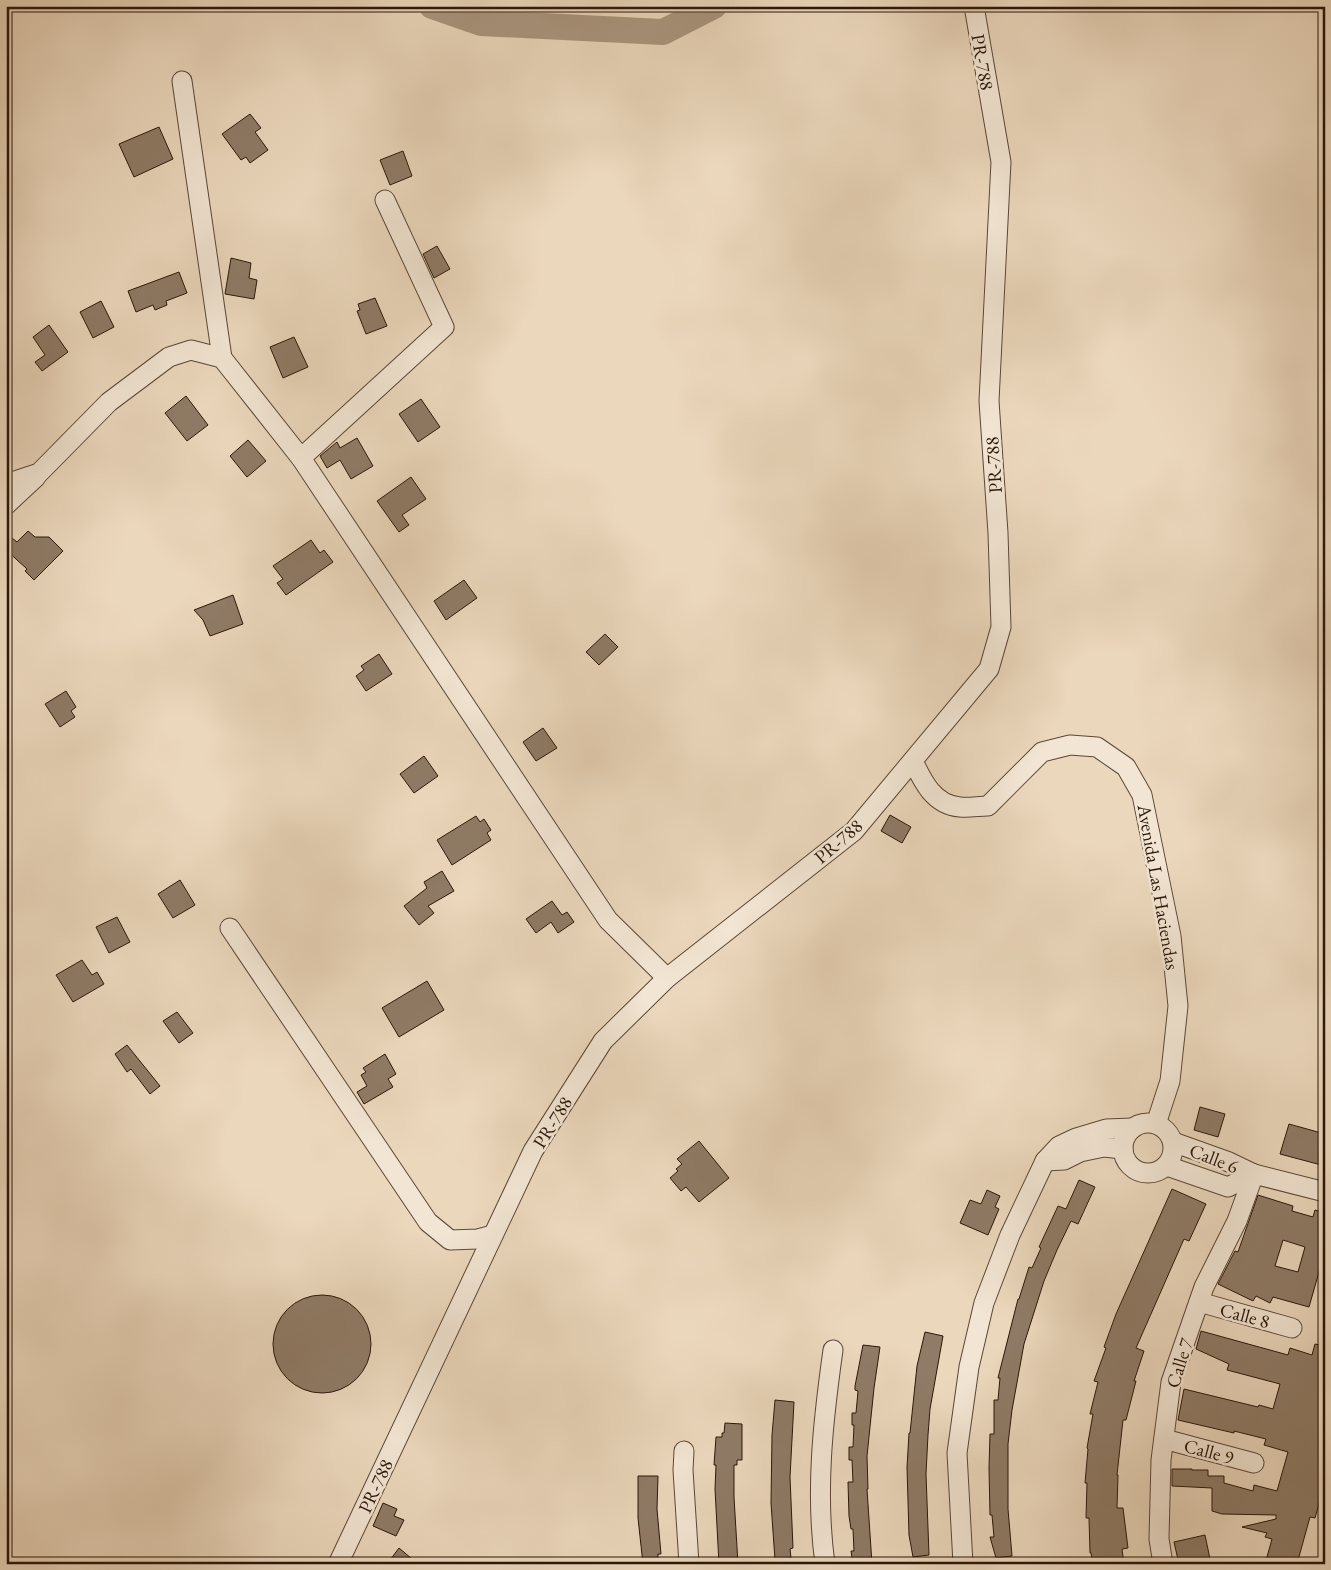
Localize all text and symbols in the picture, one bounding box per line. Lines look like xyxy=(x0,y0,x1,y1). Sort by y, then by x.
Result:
street label: PR-788 xyxy=(965,32,1000,92)
street label: PR-788 xyxy=(979,436,1008,494)
street label: Avenida Las Haciendas xyxy=(1131,801,1185,972)
street label: PR-788 xyxy=(809,813,868,869)
street label: PR-788 xyxy=(527,1092,578,1153)
street label: Calle 6 xyxy=(1186,1138,1242,1179)
street label: Calle 8 xyxy=(1217,1297,1273,1334)
street label: Calle 7 xyxy=(1160,1334,1199,1391)
street label: Calle 9 xyxy=(1181,1433,1237,1470)
street label: PR-788 xyxy=(352,1455,399,1517)

